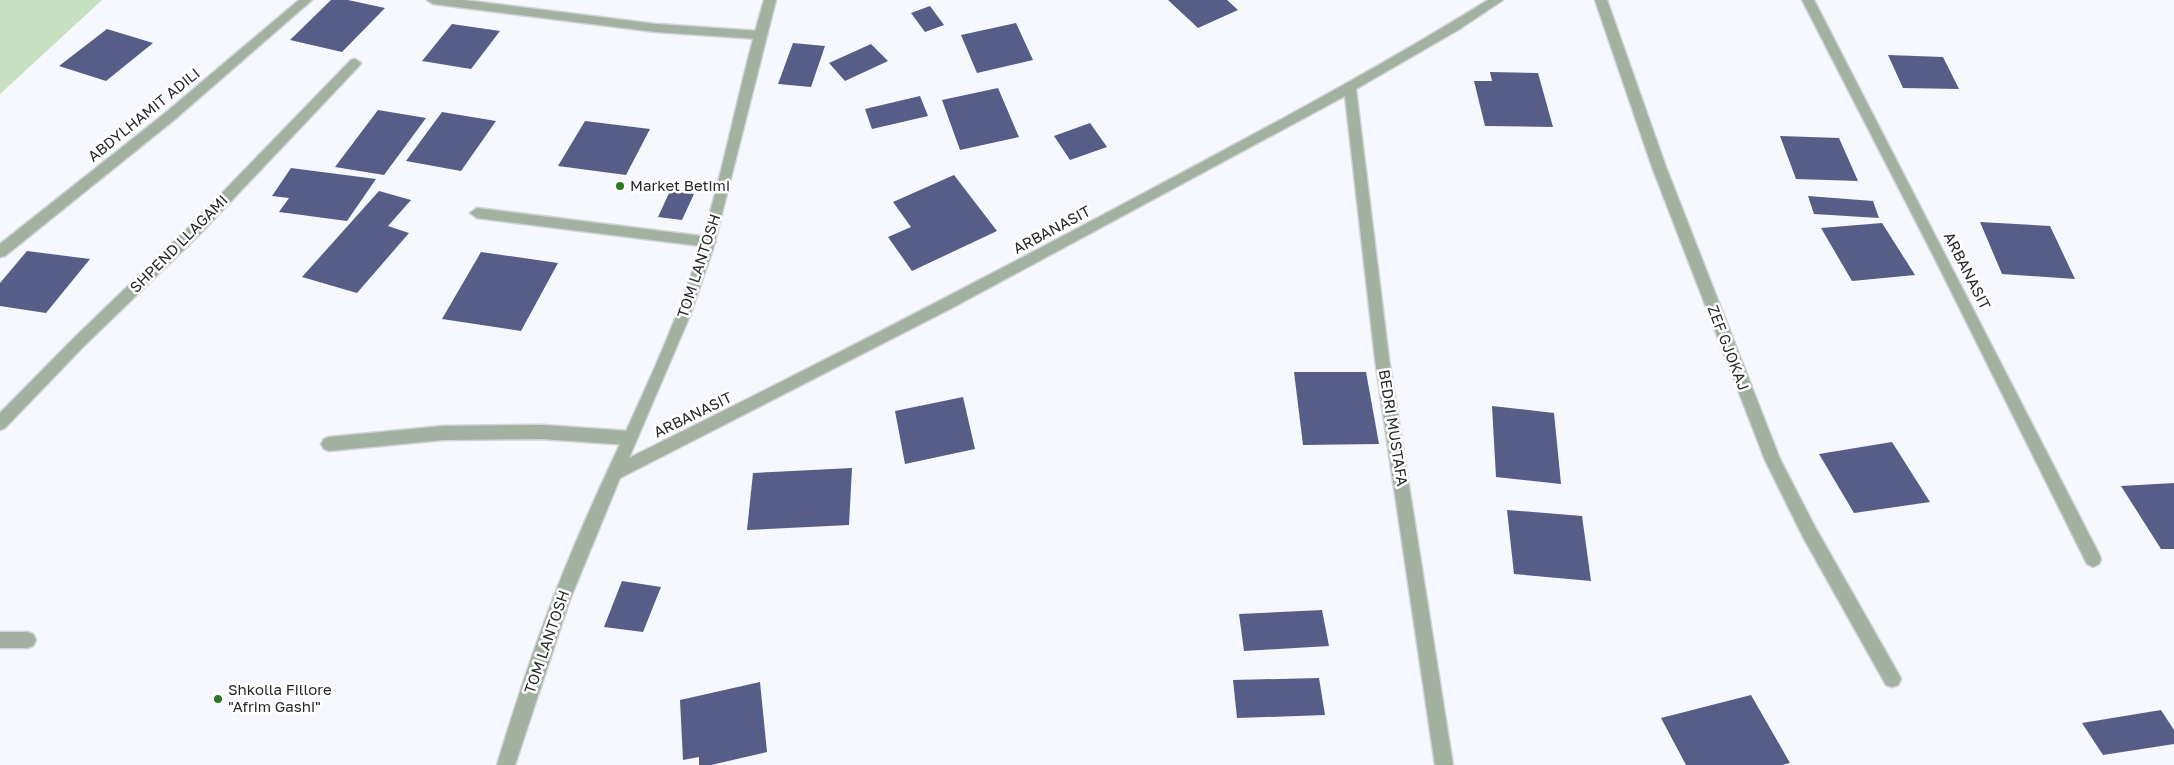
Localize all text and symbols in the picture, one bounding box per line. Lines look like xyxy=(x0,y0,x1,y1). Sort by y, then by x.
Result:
street label: ABDYLHAMIT ADILI xyxy=(84,64,203,165)
place label: Market Betimi xyxy=(630,176,730,194)
marker: Market Betimi xyxy=(614,180,626,192)
street label: SHPEND LLAGAMI xyxy=(126,191,231,296)
street label: ARBANASIT xyxy=(1010,201,1093,257)
street label: TOM LANTOSH xyxy=(673,211,723,320)
street label: ARBANASIT xyxy=(1941,229,1995,312)
street label: ZEF GJOKAJ xyxy=(1704,302,1753,393)
street label: BEDRI MUSTAFA xyxy=(1376,368,1412,487)
street label: ARBANASIT xyxy=(650,387,735,441)
street label: TOM LANTOSH xyxy=(520,588,572,696)
place label: Shkolla Fillore "Afrim Gashi" xyxy=(228,680,332,715)
marker: Shkolla Fillore "Afrim Gashi" xyxy=(212,693,224,705)

